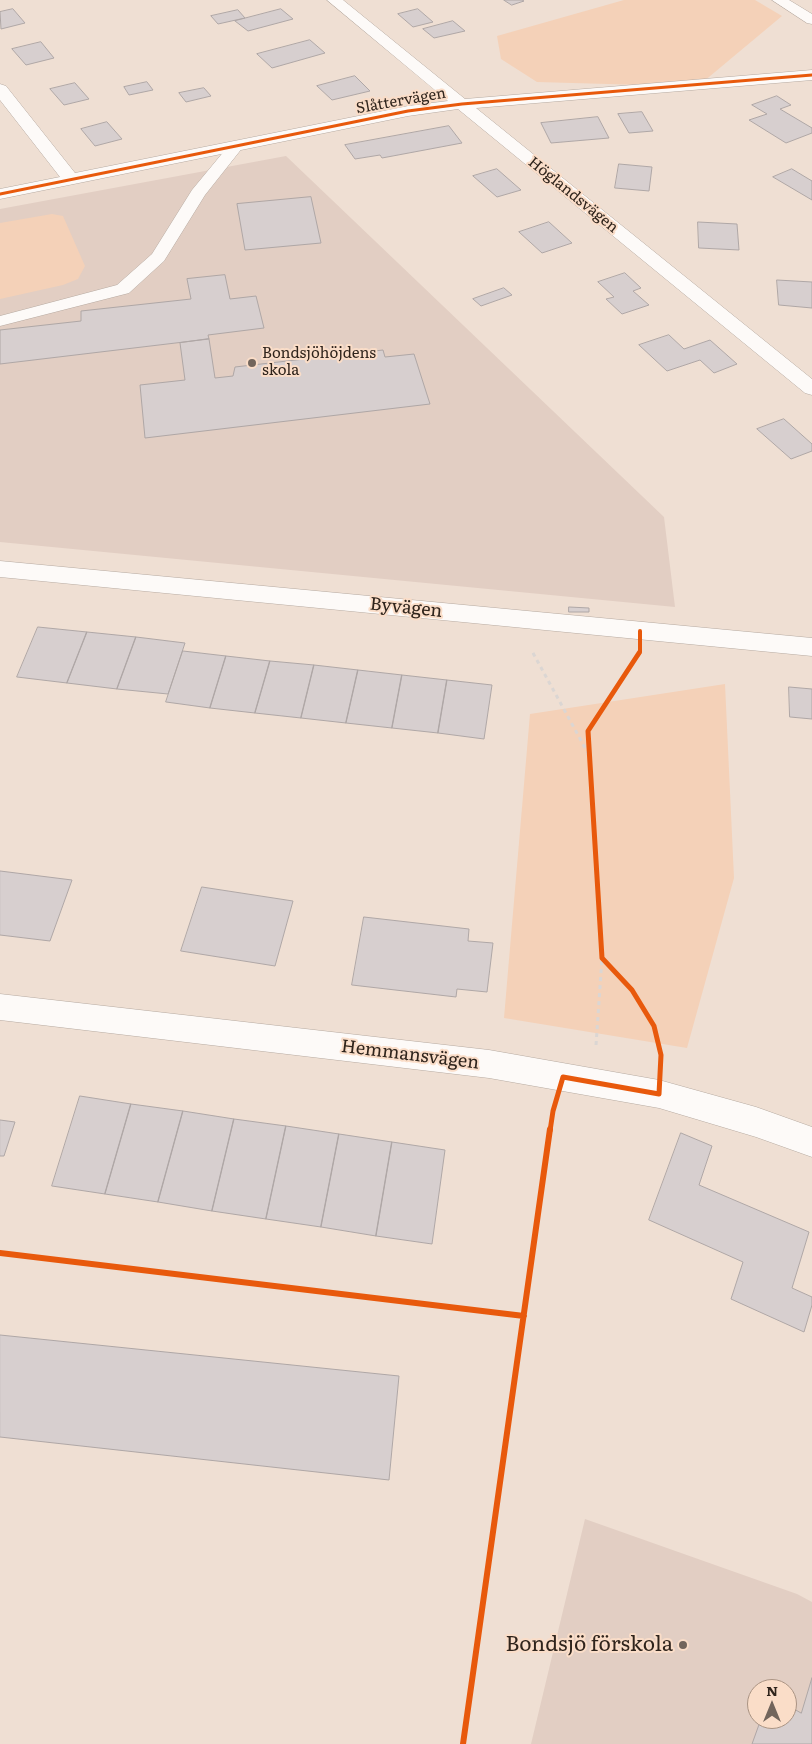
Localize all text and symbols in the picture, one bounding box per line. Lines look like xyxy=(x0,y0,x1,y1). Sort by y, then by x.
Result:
street label: Slåttervägen xyxy=(355,84,447,118)
street label: Höglandsvägen xyxy=(524,153,622,237)
place label: Bondsjöhöjdens skola xyxy=(262,345,376,380)
marker: Bondsjöhöjdens skola xyxy=(246,357,258,369)
street label: Byvägen xyxy=(369,593,443,623)
street label: Hemmansvägen xyxy=(340,1036,480,1074)
place label: Bondsjö förskola xyxy=(505,1632,673,1658)
marker: Bondsjö förskola xyxy=(677,1639,689,1651)
north arrow xyxy=(747,1679,797,1729)
text: N xyxy=(766,1680,778,1700)

